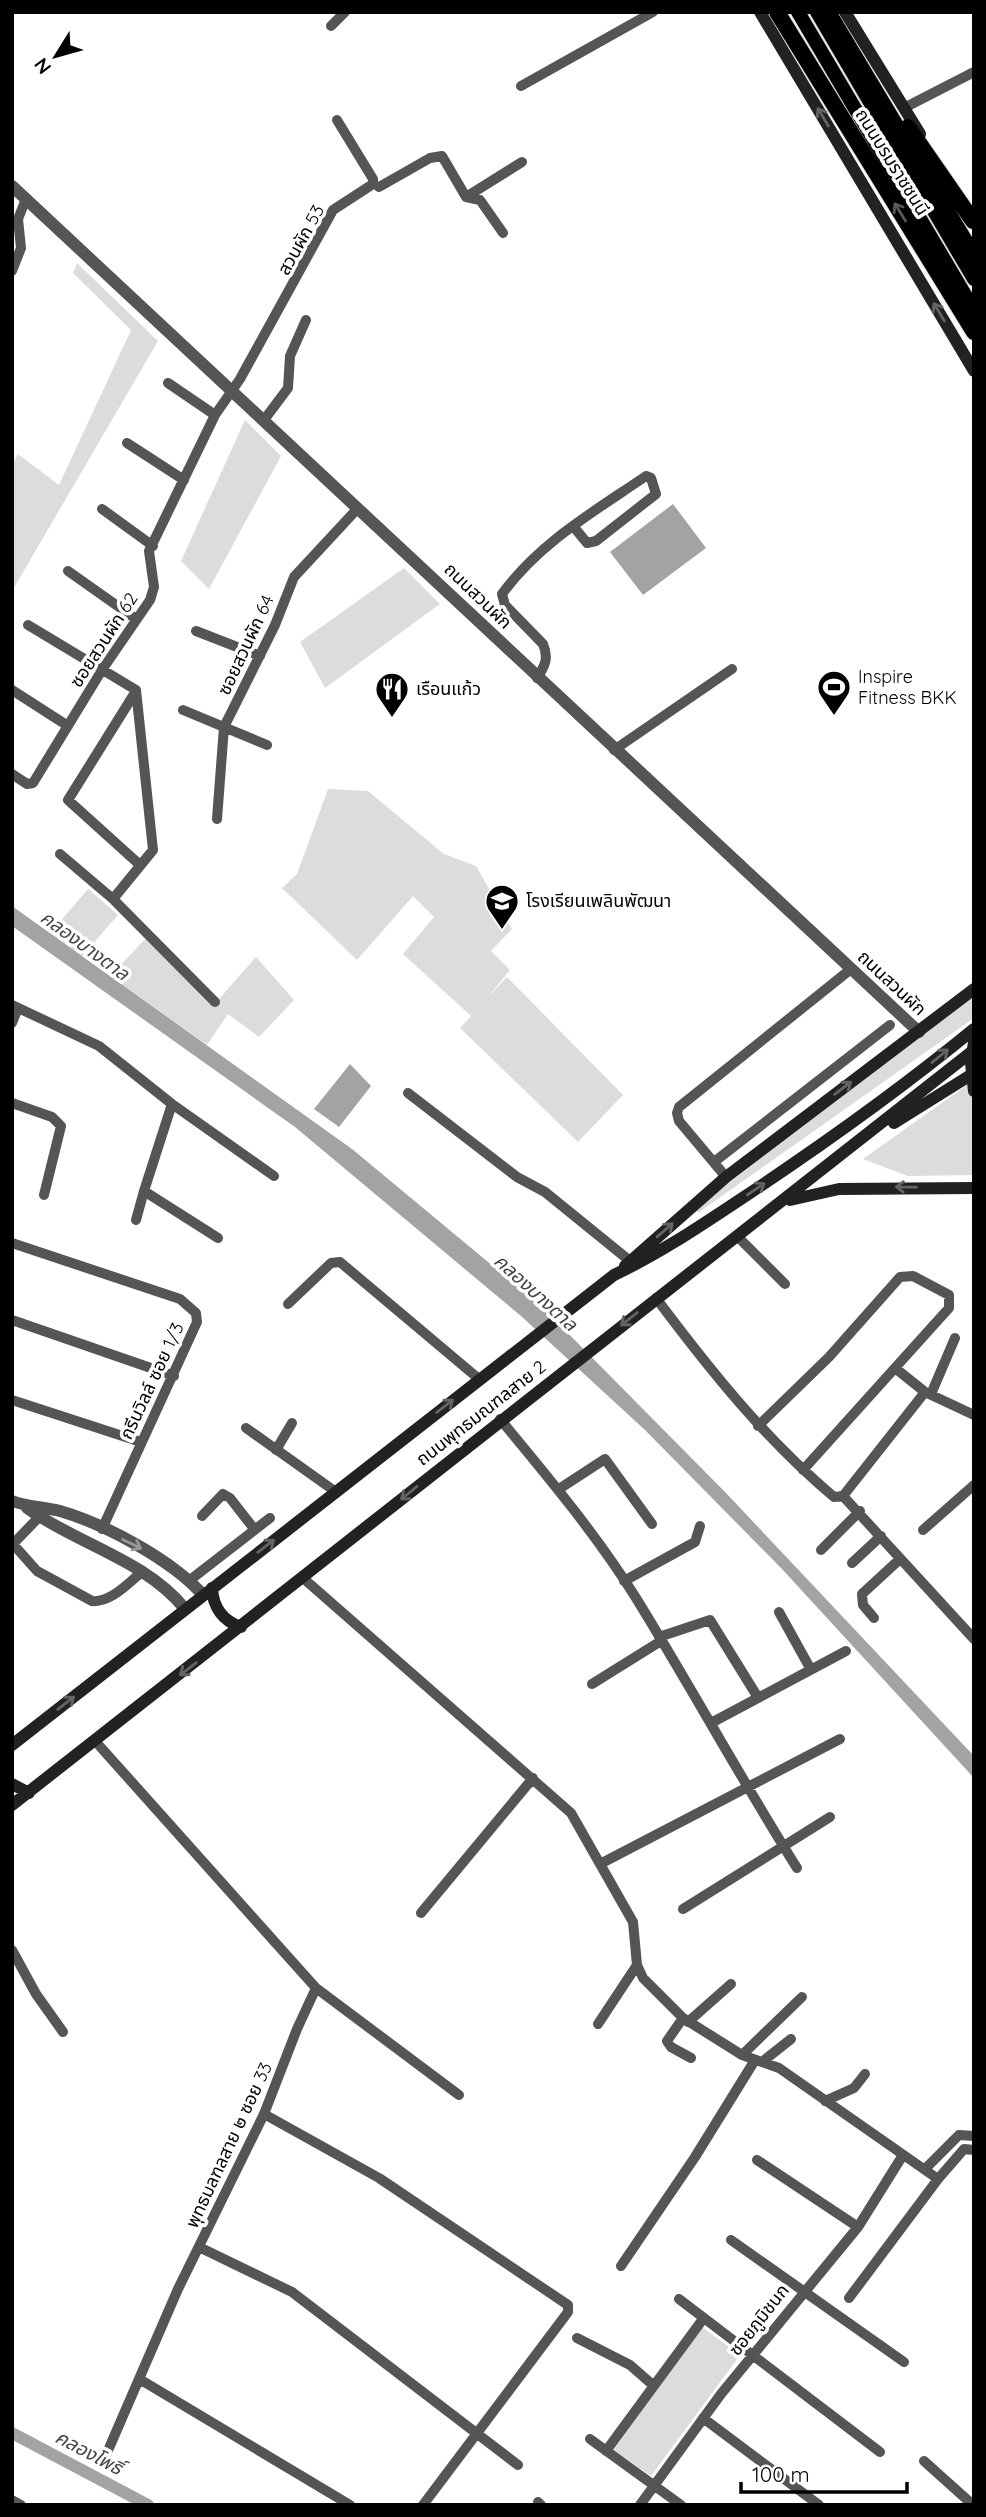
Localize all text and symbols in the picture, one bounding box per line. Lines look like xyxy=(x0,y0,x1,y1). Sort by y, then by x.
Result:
north arrow xyxy=(21,21,91,91)
text: N xyxy=(29,53,56,79)
street label: ถนนบรมราชชนนี xyxy=(850,104,934,219)
one-way arrow xyxy=(815,107,829,127)
street label: สวนผัก 53 xyxy=(272,201,329,279)
one-way arrow xyxy=(892,202,906,222)
one-way arrow xyxy=(931,303,945,323)
street label: ถนนสวนผัก xyxy=(440,558,517,634)
street label: ซอยสวนผัก 62 xyxy=(64,588,143,691)
street label: ซอยสวนผัก 64 xyxy=(212,591,279,699)
place label: Inspire Fitness BKK xyxy=(858,665,957,709)
sports icon: Inspire Fitness BKK xyxy=(815,668,853,717)
restaurant icon: เรือนแก้ว xyxy=(373,670,411,719)
place label: เรือนแก้ว xyxy=(416,677,481,700)
school or university icon: โรงเรียนเพลินพัฒนา xyxy=(483,882,521,931)
place label: โรงเรียนเพลินพัฒนา xyxy=(526,889,671,912)
water label: คลองบางตาล xyxy=(36,905,135,986)
street label: ถนนสวนผัก xyxy=(853,945,931,1020)
one-way arrow xyxy=(931,1049,949,1064)
one-way arrow xyxy=(833,1081,852,1096)
one-way arrow xyxy=(894,1180,917,1194)
one-way arrow xyxy=(746,1182,765,1196)
one-way arrow xyxy=(656,1222,674,1238)
water label: คลองบางตาล xyxy=(489,1248,583,1336)
one-way arrow xyxy=(621,1311,639,1326)
street label: กรีนวิลล์ ซอย 1/3 xyxy=(114,1319,189,1443)
street label: ถนนพุทธมณฑลสาย 2 xyxy=(411,1355,550,1470)
one-way arrow xyxy=(436,1399,454,1414)
one-way arrow xyxy=(400,1485,418,1501)
one-way arrow xyxy=(121,1537,142,1551)
one-way arrow xyxy=(256,1539,275,1554)
one-way arrow xyxy=(179,1662,197,1677)
one-way arrow xyxy=(56,1695,74,1710)
street label: พุทธมลฑลสาย ๒ ซอย 33 xyxy=(180,2058,277,2231)
street label: ซอยภูมิชนก xyxy=(723,2279,795,2361)
water label: คลองโพธิ์ xyxy=(51,2424,131,2482)
scale bar xyxy=(741,2450,907,2494)
text: 100 m xyxy=(752,2461,810,2487)

